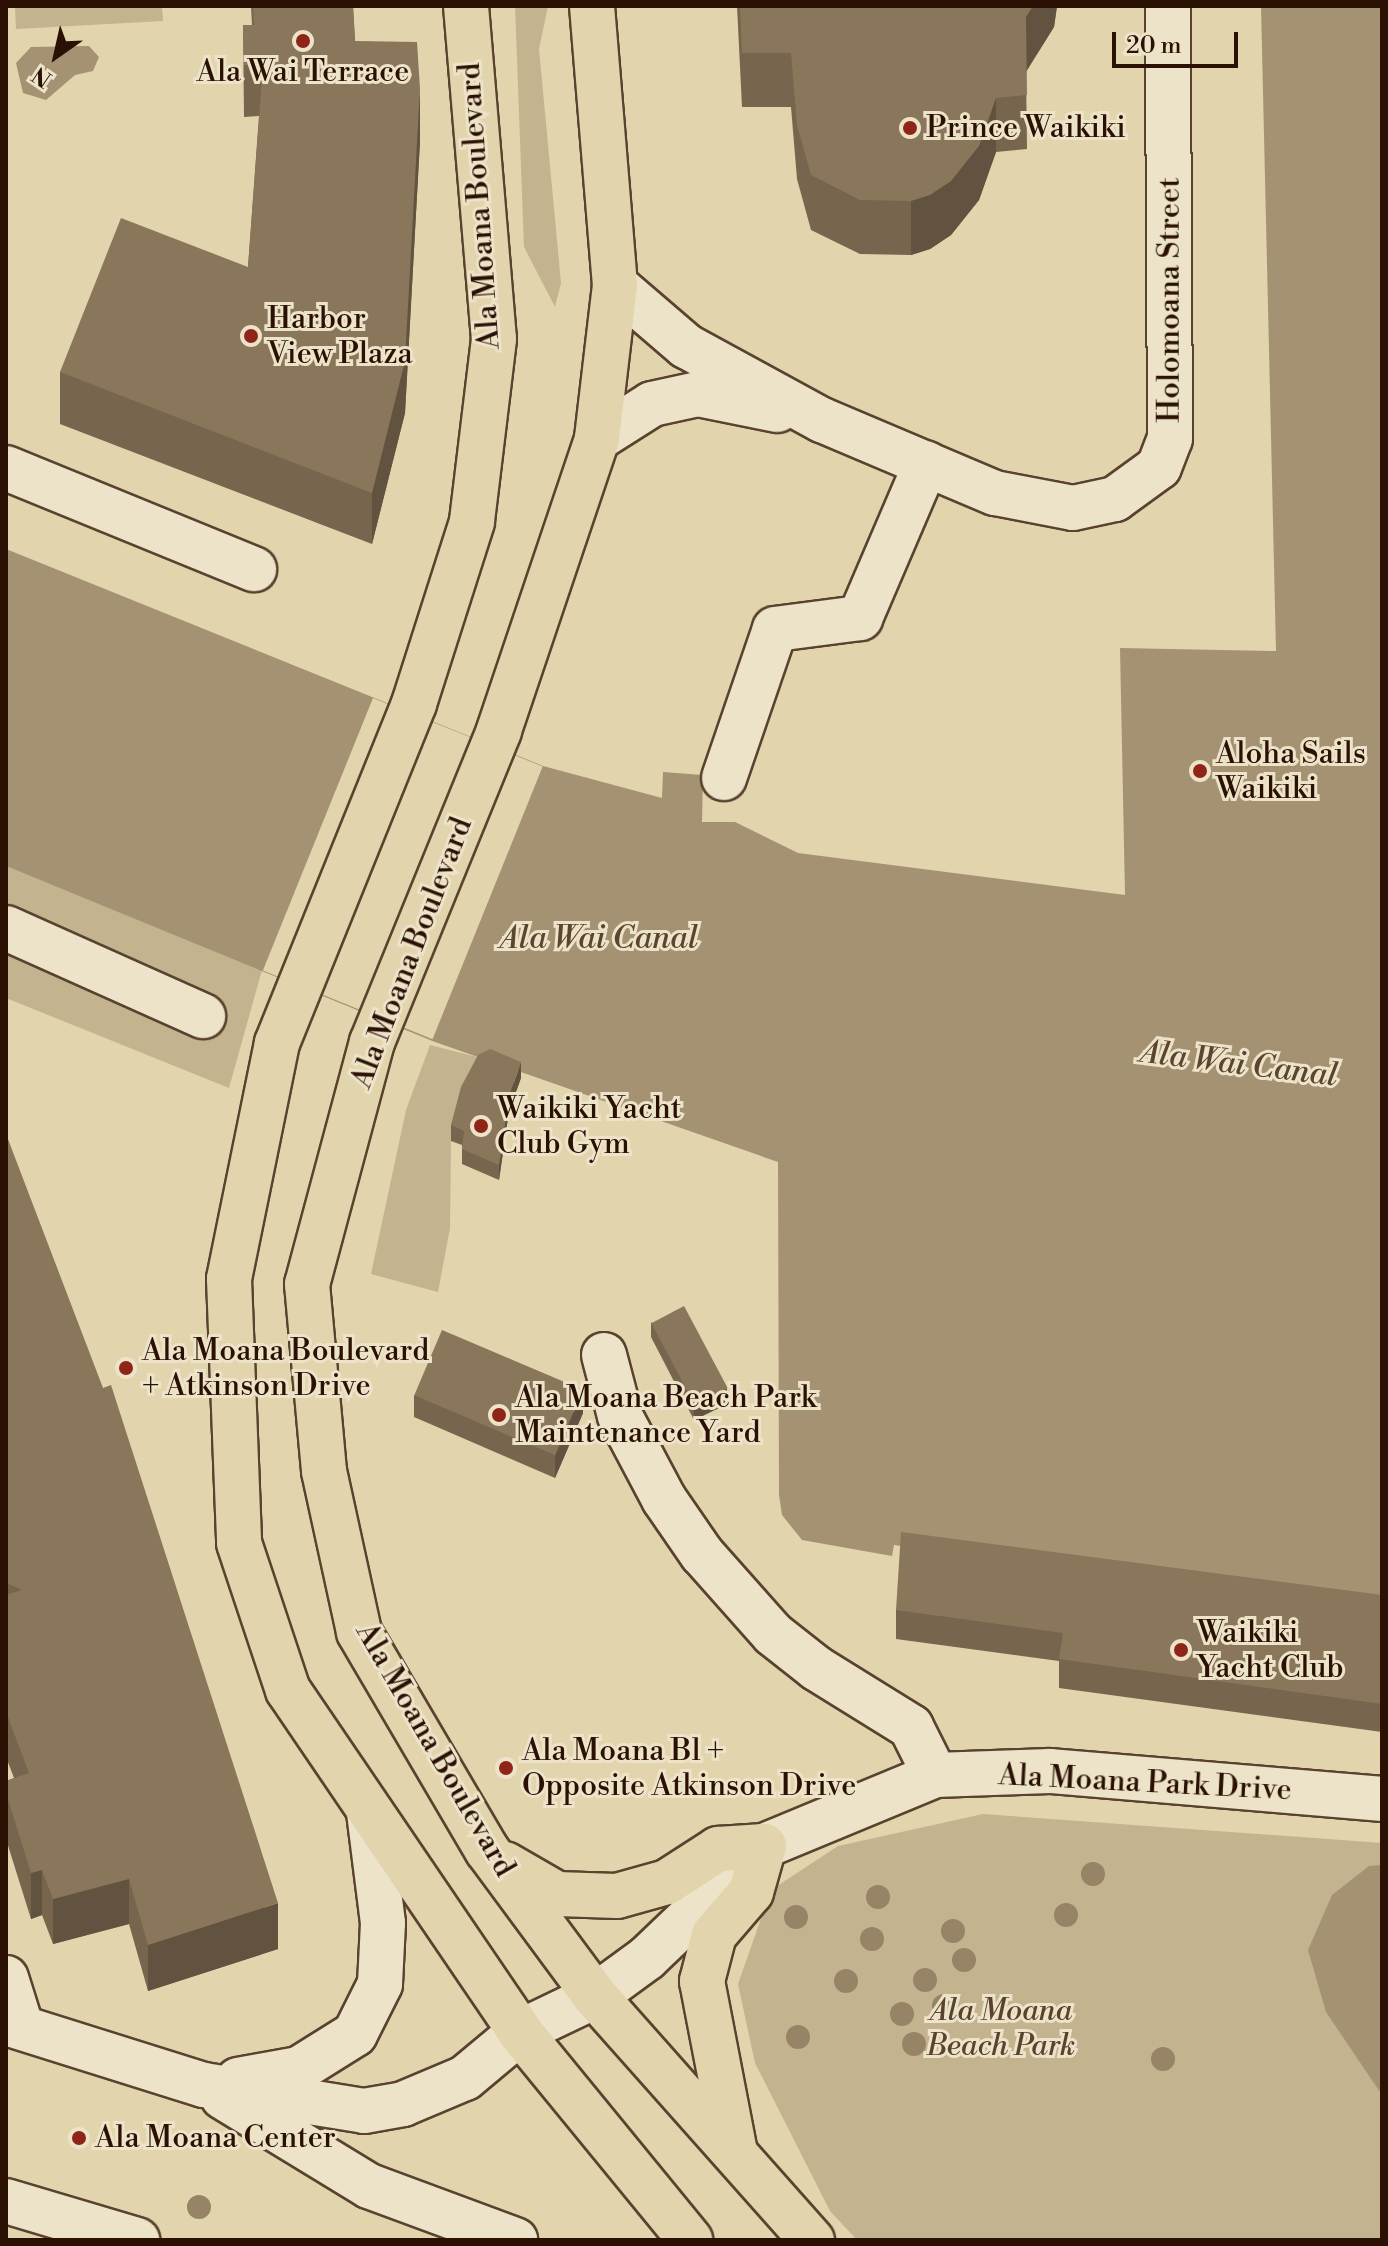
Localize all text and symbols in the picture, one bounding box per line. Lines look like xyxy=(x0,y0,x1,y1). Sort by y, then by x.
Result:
north arrow xyxy=(16,16,96,96)
scale bar xyxy=(1116,16,1242,66)
text: 20 m xyxy=(1126,31,1182,61)
marker: Ala Wai Terrace xyxy=(294,32,312,50)
place label: Ala Wai Terrace xyxy=(197,54,409,90)
text: N xyxy=(28,60,57,92)
street label: Ala Moana Boulevard xyxy=(452,61,508,351)
place label: Prince Waikiki xyxy=(926,110,1126,146)
marker: Prince Waikiki xyxy=(901,119,919,137)
street label: Holomoana Street xyxy=(1152,177,1188,423)
place label: Harbor View Plaza xyxy=(267,301,413,372)
marker: Harbor View Plaza xyxy=(242,327,260,345)
place label: Aloha Sails Waikiki xyxy=(1216,736,1366,806)
marker: Aloha Sails Waikiki xyxy=(1191,762,1209,780)
street label: Ala Moana Boulevard xyxy=(344,812,480,1094)
water label: Ala Wai Canal xyxy=(500,919,698,957)
water label: Ala Wai Canal xyxy=(1138,1033,1340,1095)
place label: Waikiki Yacht Club Gym xyxy=(497,1091,681,1162)
marker: Waikiki Yacht Club Gym xyxy=(472,1117,490,1135)
place label: Ala Moana Boulevard + Atkinson Drive xyxy=(142,1333,429,1404)
marker: Ala Moana Boulevard + Atkinson Drive xyxy=(117,1359,135,1377)
place label: Ala Moana Beach Park Maintenance Yard xyxy=(515,1380,816,1450)
marker: Ala Moana Beach Park Maintenance Yard xyxy=(490,1406,508,1424)
place label: Waikiki Yacht Club xyxy=(1197,1615,1344,1686)
street label: Ala Moana Boulevard xyxy=(348,1617,522,1883)
marker: Waikiki Yacht Club xyxy=(1172,1641,1190,1659)
place label: Ala Moana Bl + Opposite Atkinson Drive xyxy=(522,1733,856,1804)
street label: Ala Moana Park Drive xyxy=(997,1757,1293,1809)
marker: Ala Moana Bl + Opposite Atkinson Drive xyxy=(497,1759,515,1777)
park label: Ala Moana Beach Park xyxy=(927,1993,1075,2064)
place label: Ala Moana Center xyxy=(95,2120,336,2156)
marker: Ala Moana Center xyxy=(70,2129,88,2147)

